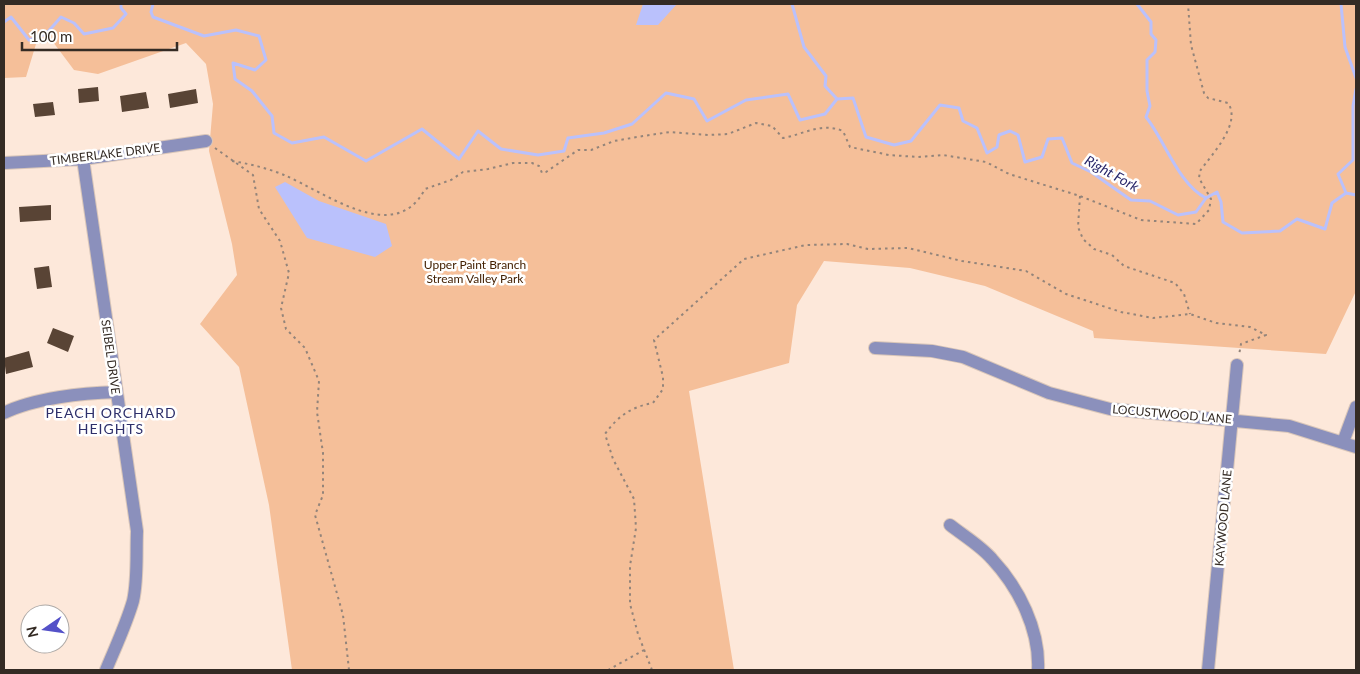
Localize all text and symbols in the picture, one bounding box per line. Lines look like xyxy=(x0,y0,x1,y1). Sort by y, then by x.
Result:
scale bar xyxy=(22,20,178,52)
text: 100 m xyxy=(30,27,72,45)
street label: TIMBERLAKE DRIVE xyxy=(49,140,161,168)
water label: Right Fork xyxy=(1082,151,1142,195)
park label: Upper Paint Branch Stream Valley Park xyxy=(424,257,526,286)
street label: SEIBEL DRIVE xyxy=(98,319,124,395)
street label: LOCUSTWOOD LANE xyxy=(1112,401,1232,427)
district label: PEACH ORCHARD HEIGHTS xyxy=(45,404,177,437)
street label: KAYWOOD LANE xyxy=(1211,469,1235,567)
north arrow xyxy=(20,604,70,654)
text: N xyxy=(22,625,41,639)

